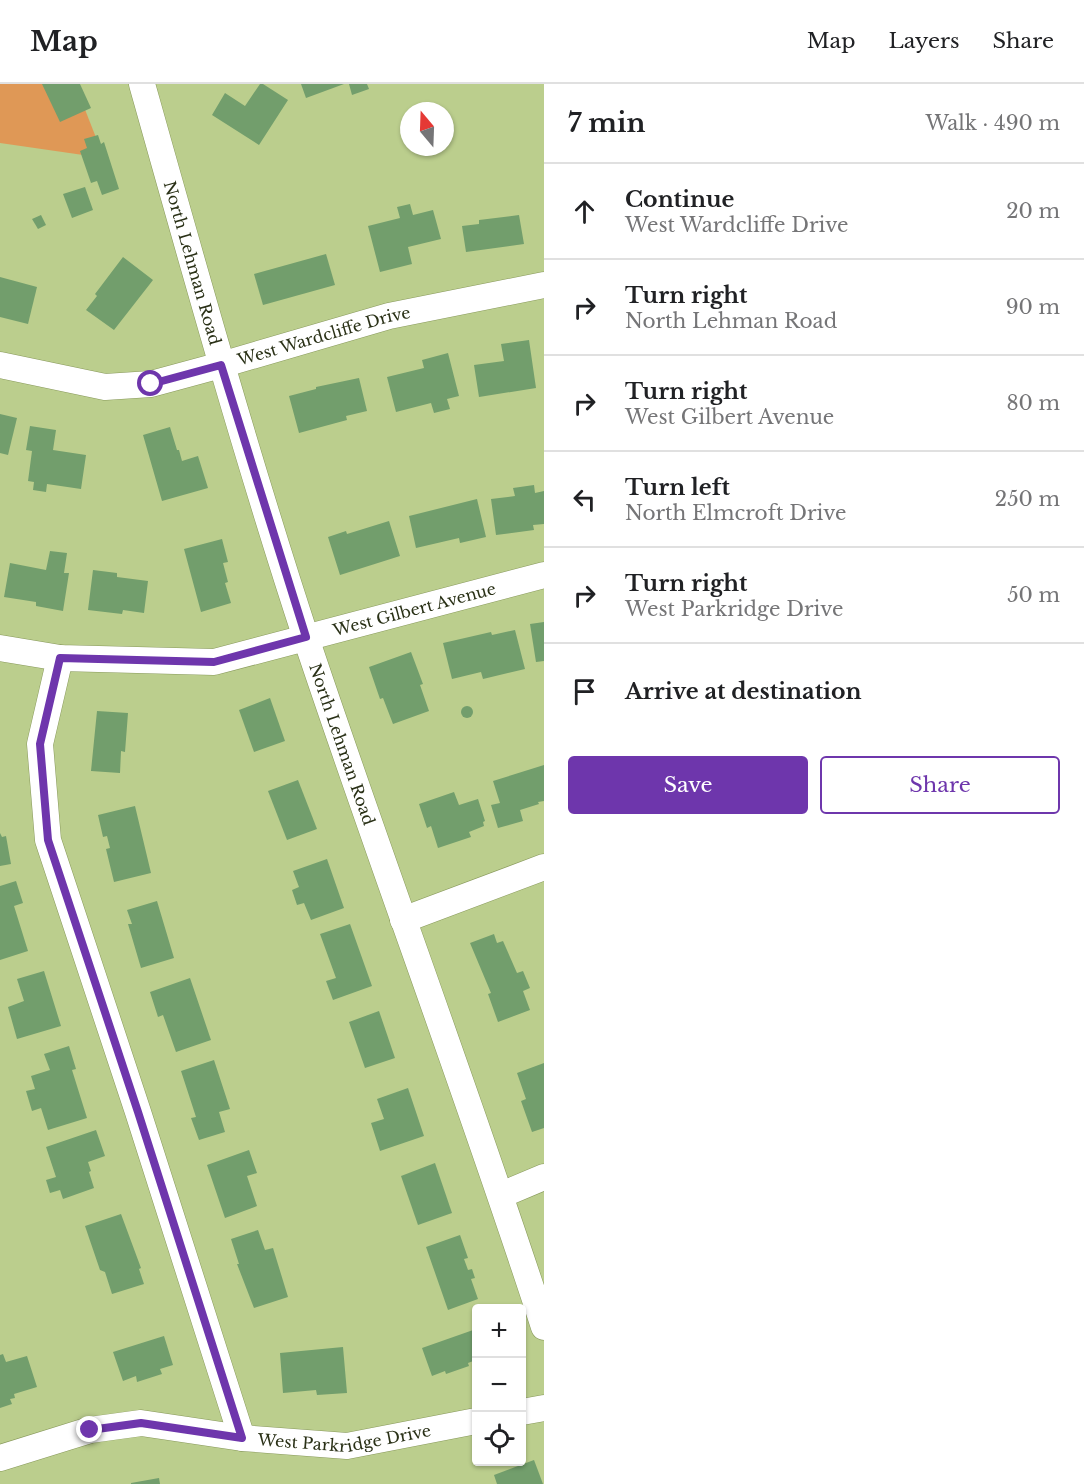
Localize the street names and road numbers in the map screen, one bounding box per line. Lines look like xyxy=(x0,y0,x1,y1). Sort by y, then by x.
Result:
street label: North Lehman Road xyxy=(160,179,226,348)
street label: West Wardcliffe Drive xyxy=(234,302,412,370)
street label: West Gilbert Avenue xyxy=(330,578,498,640)
street label: North Lehman Road xyxy=(305,661,379,828)
street label: West Parkridge Drive xyxy=(256,1420,433,1456)

